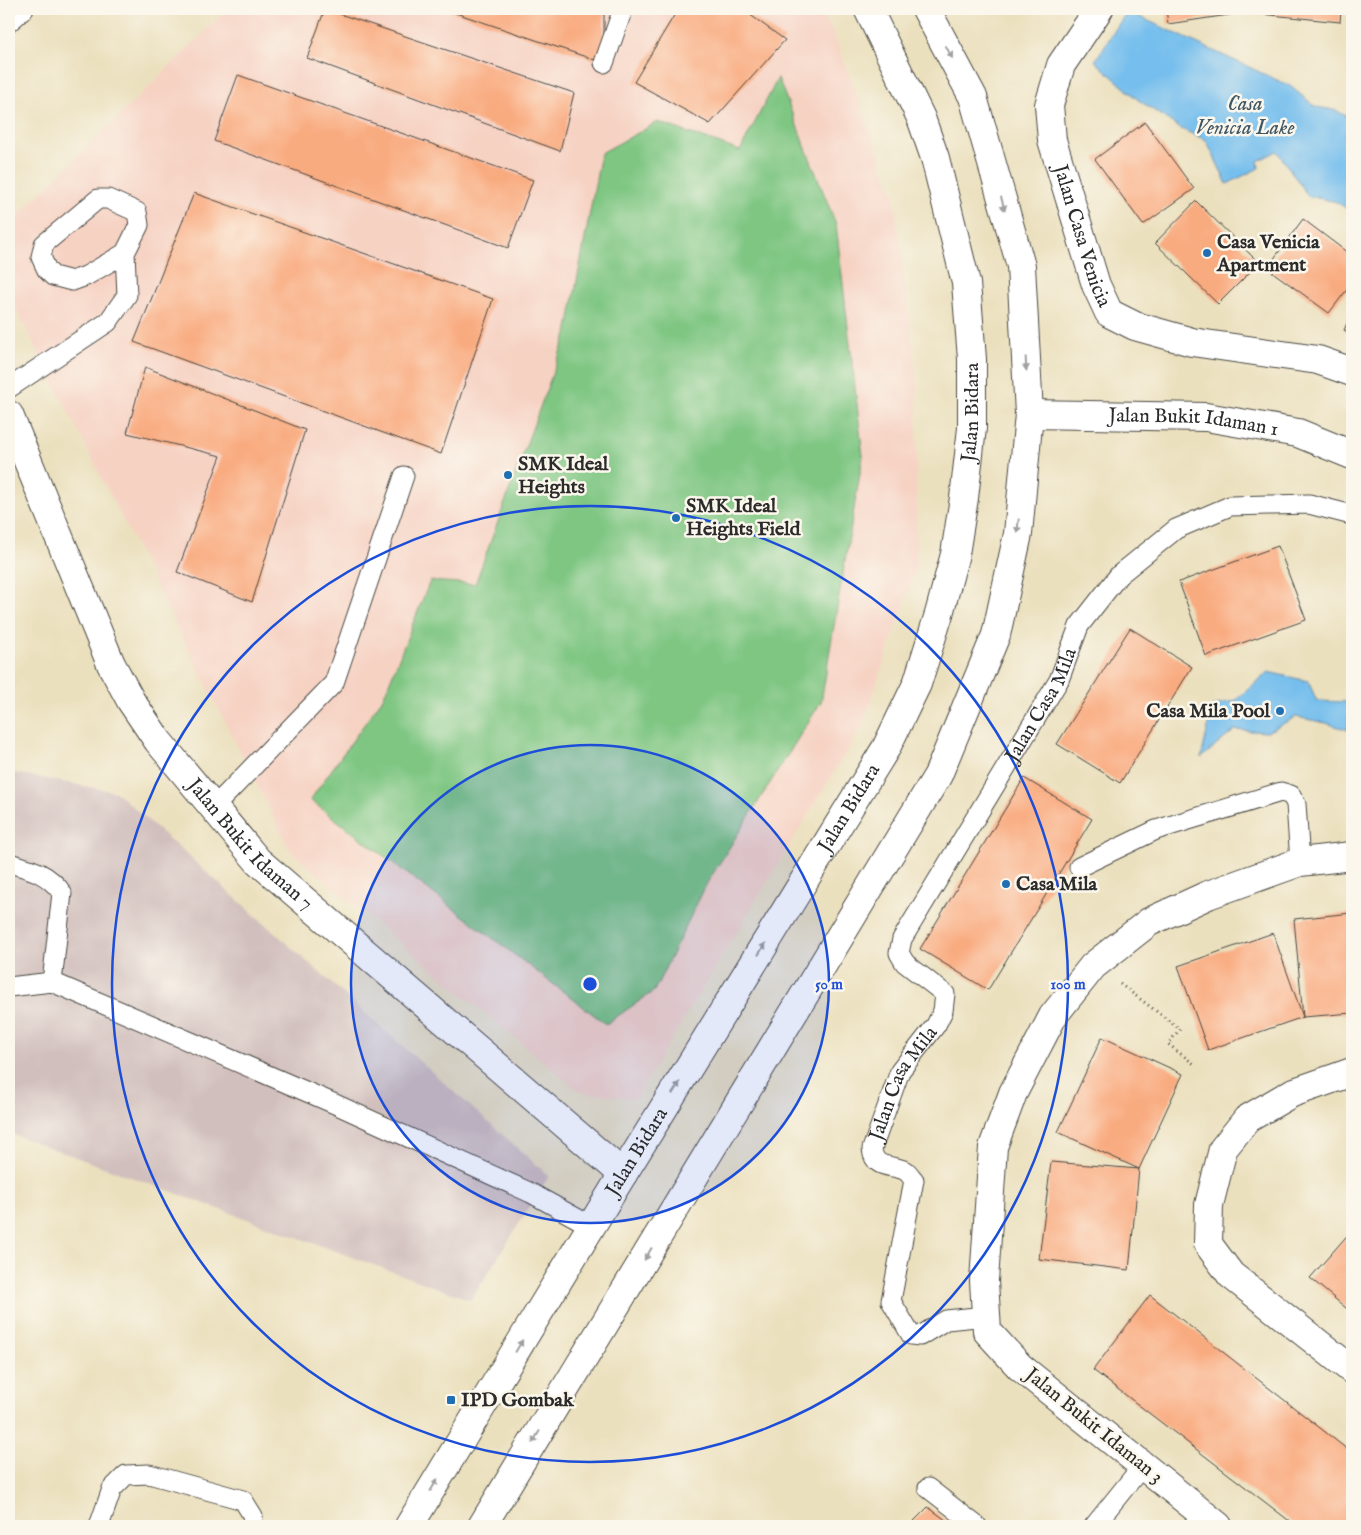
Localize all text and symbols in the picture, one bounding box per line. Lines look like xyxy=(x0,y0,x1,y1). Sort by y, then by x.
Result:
one-way arrow xyxy=(945,45,953,59)
water label: Casa Venicia Lake xyxy=(1195,91,1295,142)
street label: Jalan Casa Venicia xyxy=(1047,160,1117,311)
one-way arrow xyxy=(1000,197,1008,212)
place label: Casa Venicia Apartment xyxy=(1216,230,1320,278)
marker: Casa Venicia Apartment xyxy=(1201,247,1213,259)
one-way arrow xyxy=(1023,356,1031,372)
street label: Jalan Bidara xyxy=(955,362,985,465)
street label: Jalan Bukit Idaman 1 xyxy=(1106,403,1280,442)
place label: SMK Ideal Heights xyxy=(518,452,609,500)
marker: SMK Ideal Heights xyxy=(502,469,514,481)
place label: SMK Ideal Heights Field xyxy=(686,494,802,542)
marker: SMK Ideal Heights Field xyxy=(670,512,682,524)
one-way arrow xyxy=(1014,518,1022,534)
street label: Jalan Casa Mila xyxy=(999,644,1082,768)
place label: Casa Mila Pool xyxy=(1146,699,1271,724)
marker: Casa Mila Pool xyxy=(1274,705,1286,717)
street label: Jalan Bidara xyxy=(811,759,886,859)
street label: Jalan Bukit Idaman 7 xyxy=(181,772,318,915)
place label: Casa Mila xyxy=(1016,872,1098,897)
marker: Casa Mila xyxy=(1000,878,1012,890)
one-way arrow xyxy=(757,943,766,956)
centre of rings xyxy=(581,975,599,993)
text: 50 m xyxy=(815,975,843,994)
text: 100 m xyxy=(1050,975,1086,994)
street label: Jalan Casa Mila xyxy=(863,1021,943,1146)
one-way arrow xyxy=(672,1081,681,1094)
street label: Jalan Bidara xyxy=(599,1103,674,1202)
one-way arrow xyxy=(644,1247,653,1261)
one-way arrow xyxy=(514,1339,523,1352)
street label: Jalan Bukit Idaman 3 xyxy=(1018,1361,1168,1489)
place label: IPD Gombak xyxy=(461,1388,575,1413)
marker: IPD Gombak xyxy=(445,1394,457,1406)
one-way arrow xyxy=(532,1431,541,1444)
one-way arrow xyxy=(430,1478,439,1491)

